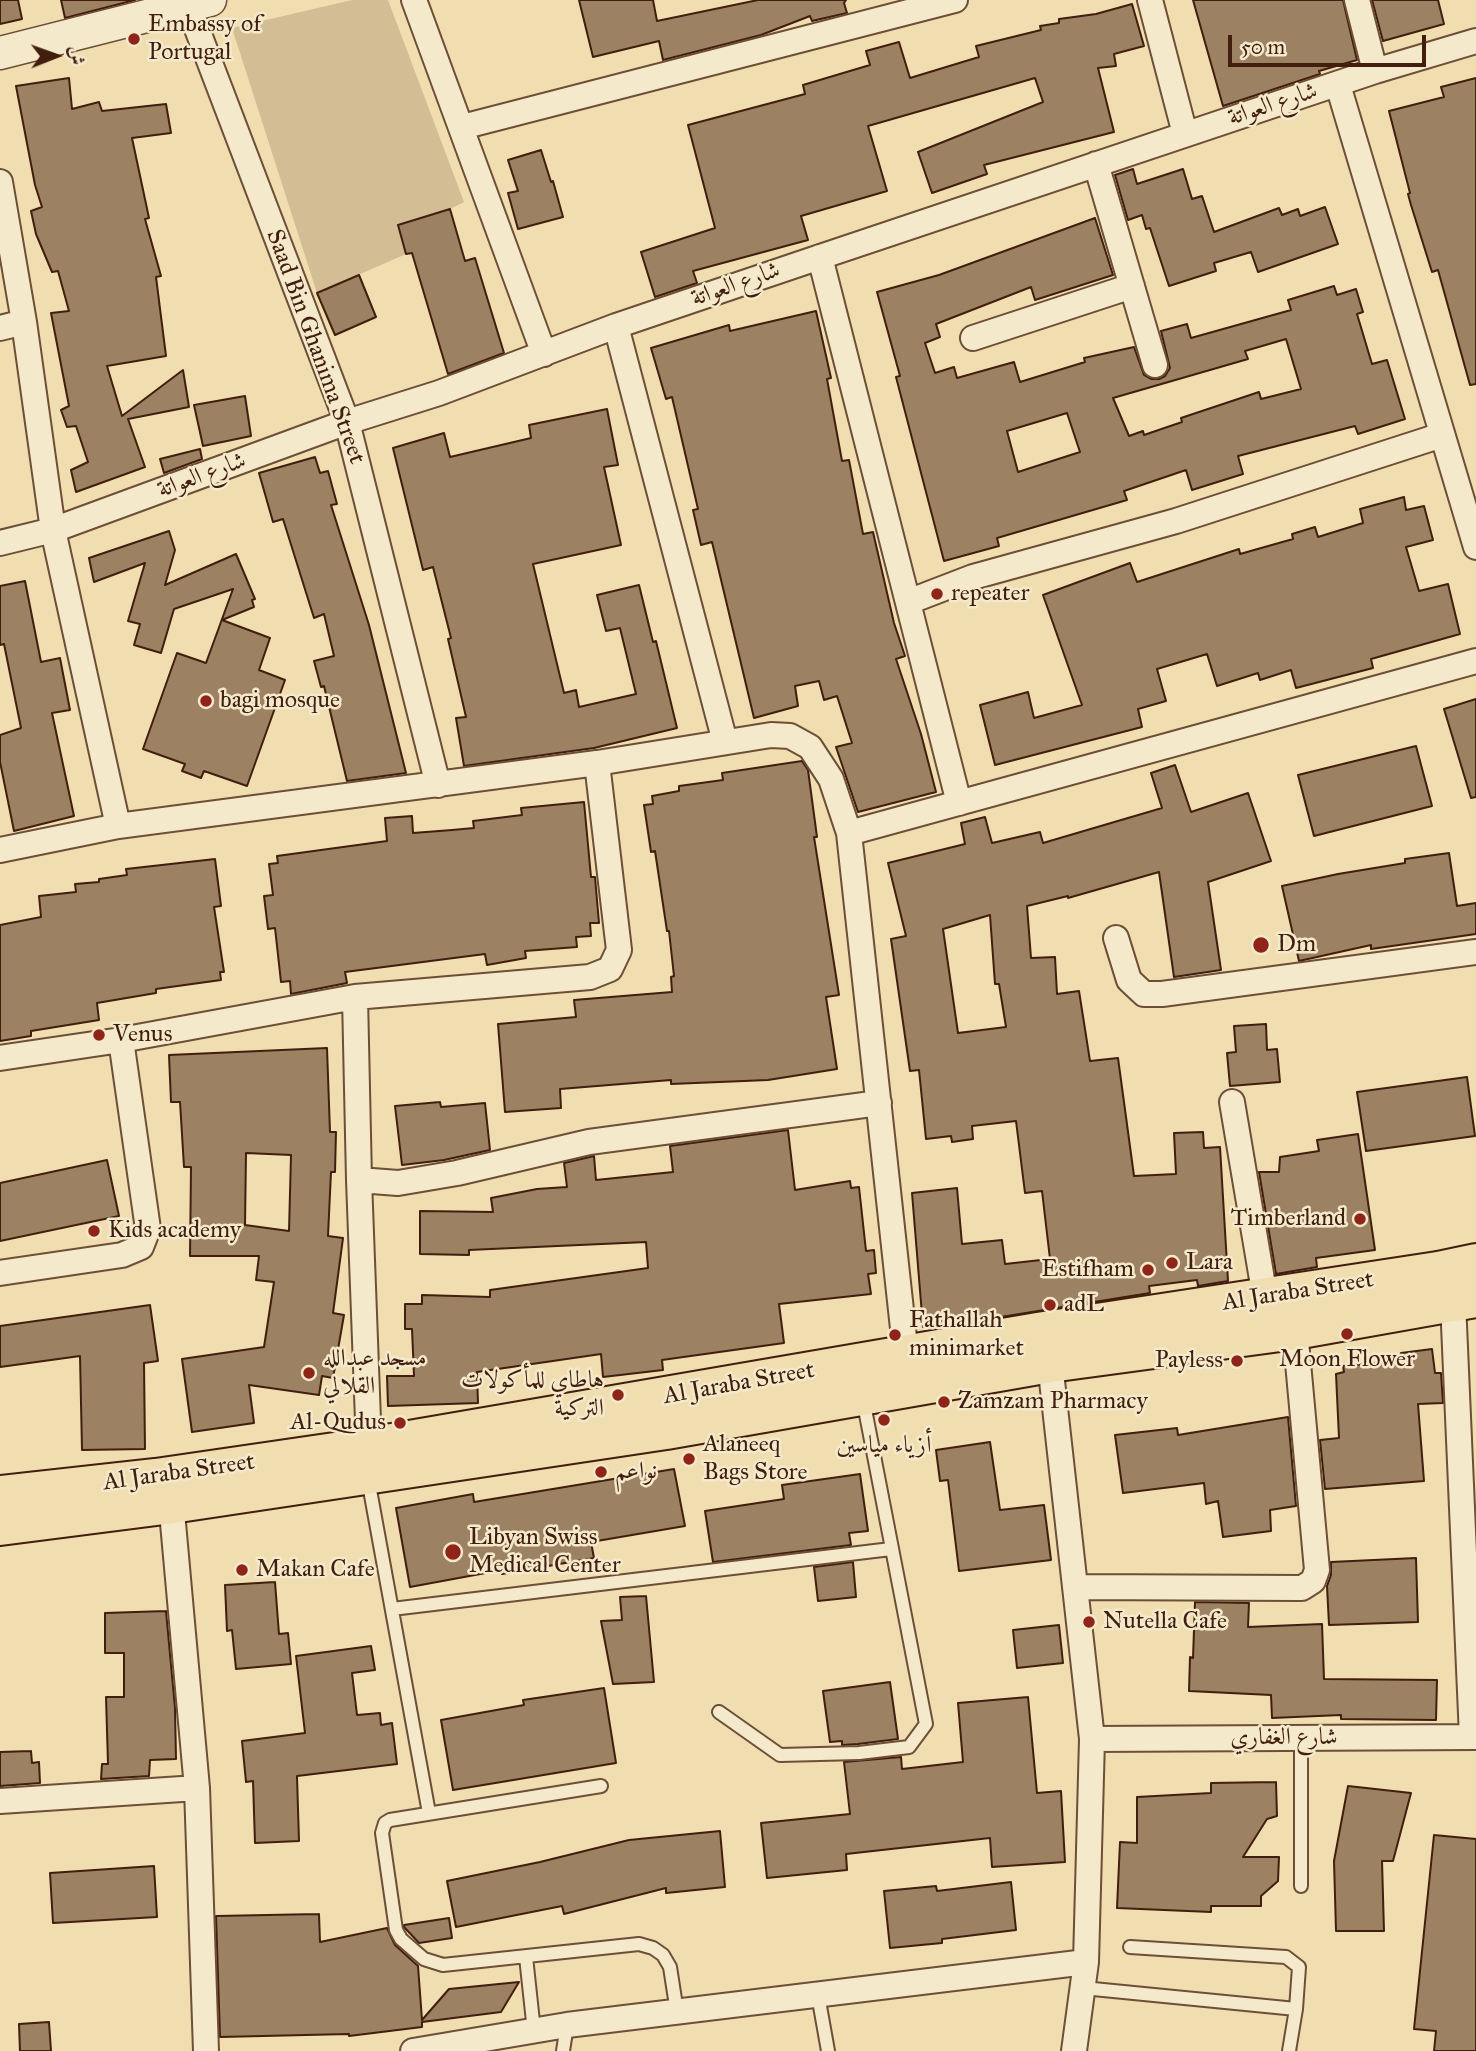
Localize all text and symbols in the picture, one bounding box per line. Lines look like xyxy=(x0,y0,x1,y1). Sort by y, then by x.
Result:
place label: Embassy of Portugal xyxy=(148,11,261,67)
north arrow xyxy=(21,21,91,91)
scale bar xyxy=(1231,21,1429,65)
marker: Embassy of Portugal xyxy=(126,31,142,47)
text: 50 m xyxy=(1241,34,1285,60)
text: ش xyxy=(66,46,89,65)
street label: شارع العواتة xyxy=(1225,77,1321,133)
street label: Saad Bin Ghanima Street xyxy=(259,226,371,468)
street label: شارع العواتة xyxy=(688,256,784,314)
street label: شارع العواتة xyxy=(154,447,250,505)
place label: repeater xyxy=(951,580,1029,608)
marker: repeater xyxy=(929,586,945,602)
place label: bagi mosque xyxy=(220,687,340,715)
marker: bagi mosque xyxy=(198,693,214,709)
place label: Dm xyxy=(1277,931,1316,959)
marker: Dm xyxy=(1251,935,1271,955)
place label: Venus xyxy=(113,1021,172,1049)
marker: Venus xyxy=(91,1027,107,1043)
place label: Timberland xyxy=(1231,1205,1346,1233)
marker: Timberland xyxy=(1352,1211,1368,1227)
place label: Kids academy xyxy=(108,1217,241,1245)
marker: Kids academy xyxy=(86,1223,102,1239)
place label: Lara xyxy=(1186,1249,1233,1277)
marker: Lara xyxy=(1164,1255,1180,1271)
place label: Estifham xyxy=(1041,1256,1134,1284)
marker: Estifham xyxy=(1140,1262,1156,1278)
street label: Al Jaraba Street xyxy=(1220,1266,1376,1318)
place label: adL xyxy=(1064,1291,1104,1319)
marker: adL xyxy=(1042,1297,1058,1313)
place label: Fathallah minimarket xyxy=(909,1307,1024,1363)
marker: Moon Flower xyxy=(1339,1326,1355,1342)
marker: Fathallah minimarket xyxy=(887,1327,903,1343)
place label: مسجد عبدالله القلالي xyxy=(323,1345,427,1401)
place label: Moon Flower xyxy=(1279,1346,1415,1374)
place label: Payless xyxy=(1155,1347,1223,1375)
marker: Payless xyxy=(1229,1353,1245,1369)
street label: Al Jaraba Street xyxy=(661,1357,817,1411)
marker: مسجد عبدالله القلالي xyxy=(301,1365,317,1381)
place label: هاطاي للمأكولات التركية xyxy=(461,1367,604,1423)
marker: هاطاي للمأكولات التركية xyxy=(610,1387,626,1403)
place label: Zamzam Pharmacy xyxy=(958,1388,1148,1416)
marker: Zamzam Pharmacy xyxy=(936,1394,952,1410)
place label: Al-Qudus xyxy=(290,1409,386,1437)
marker: أزياء مياسين xyxy=(876,1412,892,1428)
marker: Al-Qudus xyxy=(392,1415,408,1431)
place label: Alaneeq Bags Store xyxy=(703,1431,807,1487)
place label: أزياء مياسين xyxy=(836,1432,932,1460)
street label: Al Jaraba Street xyxy=(101,1448,257,1498)
marker: Alaneeq Bags Store xyxy=(681,1451,697,1467)
place label: نواعم xyxy=(615,1458,657,1486)
marker: نواعم xyxy=(593,1464,609,1480)
place label: Libyan Swiss Medical Center xyxy=(469,1524,621,1580)
marker: Libyan Swiss Medical Center xyxy=(443,1542,463,1562)
place label: Makan Cafe xyxy=(256,1556,375,1584)
marker: Makan Cafe xyxy=(234,1562,250,1578)
place label: Nutella Cafe xyxy=(1103,1608,1227,1636)
marker: Nutella Cafe xyxy=(1081,1614,1097,1630)
street label: شارع الغفاري xyxy=(1230,1724,1338,1752)

